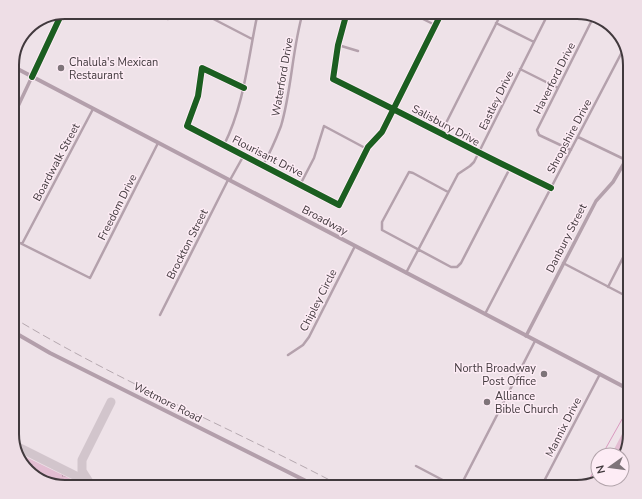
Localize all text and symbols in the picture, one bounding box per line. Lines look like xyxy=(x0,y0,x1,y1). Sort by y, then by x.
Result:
street label: Waterford Drive xyxy=(268,36,297,118)
street label: Haverford Drive xyxy=(530,40,579,117)
place label: Chalula's Mexican Restaurant xyxy=(69,55,158,83)
marker: Chalula's Mexican Restaurant xyxy=(56,63,66,73)
street label: Eastley Drive xyxy=(476,68,517,133)
street label: Shropshire Drive xyxy=(544,96,595,176)
street label: Salisbury Drive xyxy=(409,101,483,150)
street label: Boardwalk Street xyxy=(30,121,83,204)
street label: Flourisant Drive xyxy=(230,132,306,181)
street label: Freedom Drive xyxy=(94,171,141,243)
street label: Danbury Street xyxy=(543,201,590,275)
street label: Broadway xyxy=(299,202,351,239)
street label: Brockton Street xyxy=(163,206,212,282)
street label: Chipley Circle xyxy=(296,266,341,334)
place label: North Broadway Post Office xyxy=(454,361,536,389)
marker: North Broadway Post Office xyxy=(539,369,549,379)
street label: Wetmore Road xyxy=(131,379,205,426)
place label: Alliance Bible Church xyxy=(495,389,558,417)
street label: Mannix Drive xyxy=(542,395,585,460)
marker: Alliance Bible Church xyxy=(482,397,492,407)
north arrow xyxy=(590,447,630,487)
text: N xyxy=(593,463,609,475)

